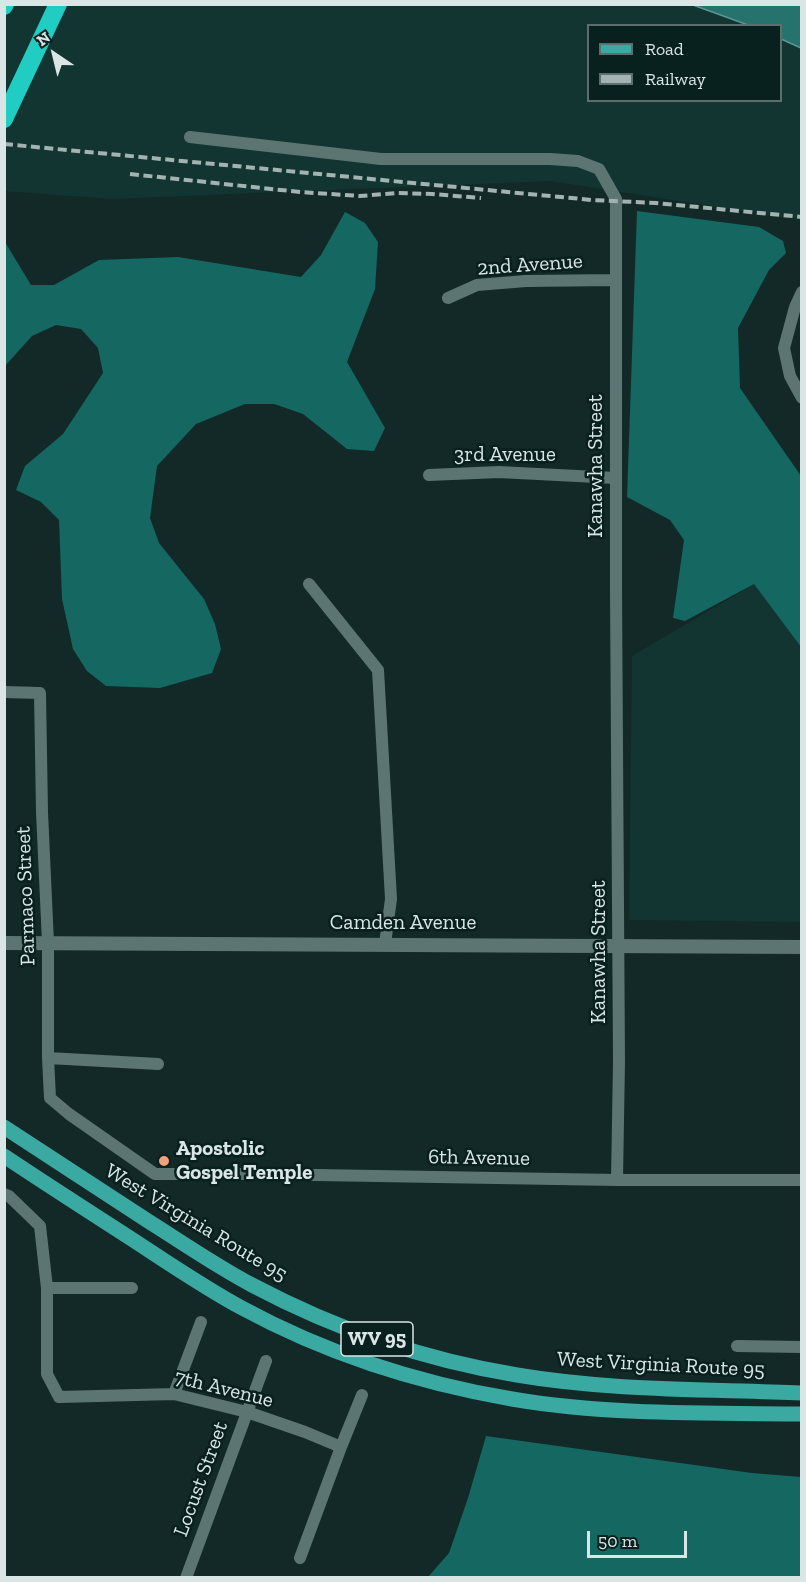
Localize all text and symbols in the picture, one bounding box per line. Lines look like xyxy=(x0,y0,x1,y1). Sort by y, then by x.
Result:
north arrow xyxy=(24,24,84,84)
legend xyxy=(587,24,782,102)
text: N xyxy=(33,28,54,50)
text: Road xyxy=(645,38,684,60)
text: Railway xyxy=(645,68,706,90)
street label: 2nd Avenue xyxy=(476,249,584,281)
street label: Kanawha Street xyxy=(583,394,609,538)
street label: 3rd Avenue xyxy=(454,442,556,468)
street label: Parmaco Street xyxy=(11,826,41,966)
street label: Kanawha Street xyxy=(586,880,612,1024)
street label: Camden Avenue xyxy=(330,910,476,936)
place label: Apostolic Gospel Temple xyxy=(176,1136,312,1186)
street label: 6th Avenue xyxy=(428,1145,530,1171)
marker: Apostolic Gospel Temple xyxy=(157,1154,171,1168)
street label: West Virginia Route 95 xyxy=(100,1159,292,1287)
road number: WV 95 xyxy=(341,1322,413,1356)
street label: West Virginia Route 95 xyxy=(557,1347,765,1383)
street label: 7th Avenue xyxy=(172,1365,276,1413)
street label: Locust Street xyxy=(169,1418,233,1540)
scale bar xyxy=(590,1519,690,1557)
text: 50 m xyxy=(598,1530,637,1552)

